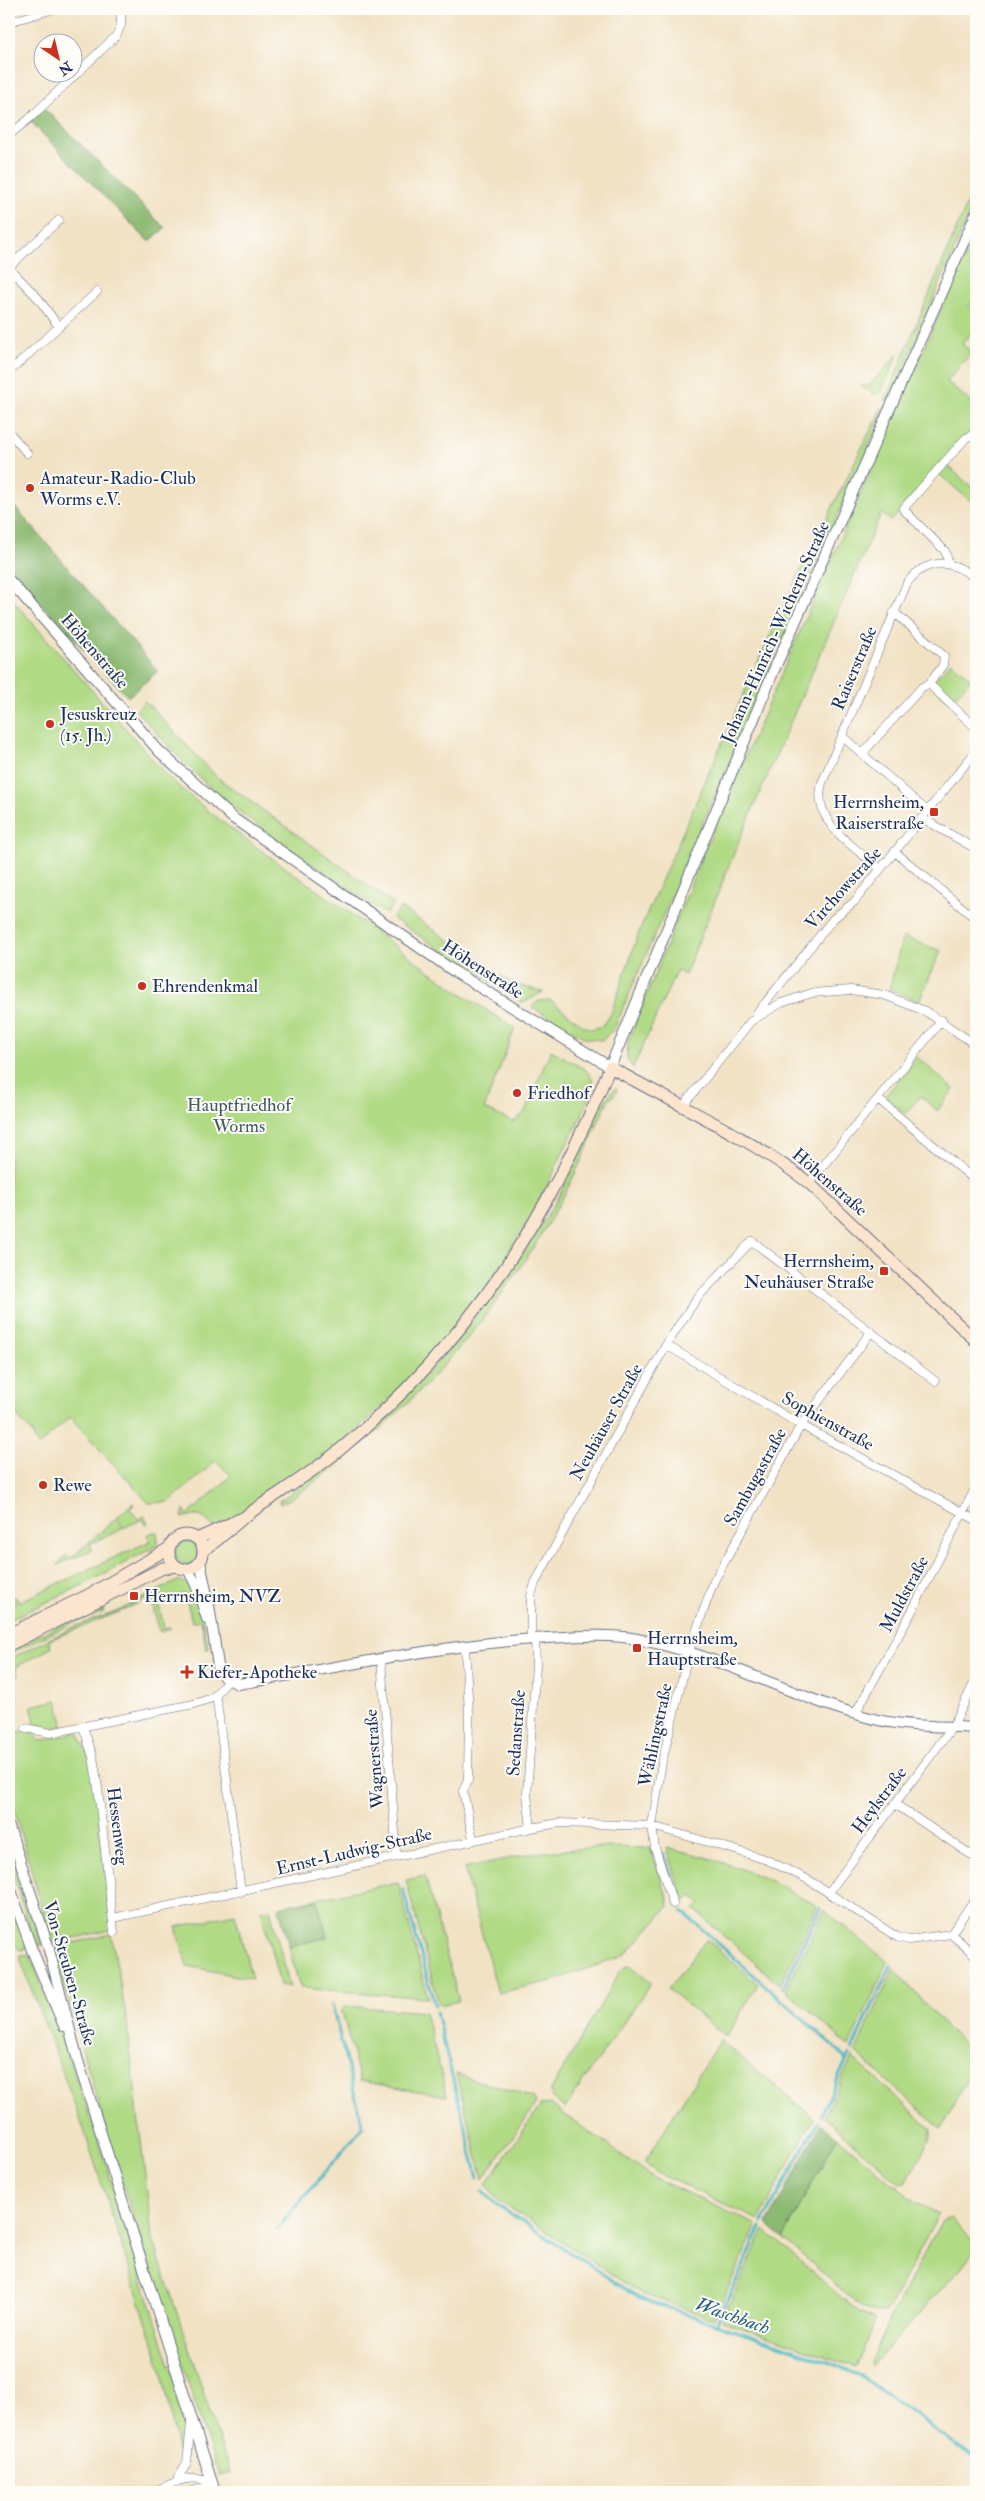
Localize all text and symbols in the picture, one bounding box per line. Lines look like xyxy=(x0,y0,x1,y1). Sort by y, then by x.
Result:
north arrow xyxy=(32,32,82,82)
text: N xyxy=(55,57,76,79)
place label: Amateur-Radio-Club Worms e.V. xyxy=(39,467,196,511)
marker: Amateur-Radio-Club Worms e.V. xyxy=(24,482,36,494)
street label: Johann-Hinrich-Wichern-Straße xyxy=(716,517,835,748)
street label: Höhenstraße xyxy=(56,609,134,694)
street label: Raiserstraße xyxy=(827,622,883,714)
place label: Jesuskreuz (15. Jh.) xyxy=(59,703,137,747)
marker: Jesuskreuz (15. Jh.) xyxy=(44,718,56,730)
place label: Herrnsheim, Raiserstraße xyxy=(833,791,924,835)
marker: Herrnsheim, Raiserstraße xyxy=(928,806,940,818)
street label: Virchowstraße xyxy=(800,842,887,935)
street label: Höhenstraße xyxy=(438,935,528,1005)
place label: Ehrendenkmal xyxy=(152,975,258,998)
marker: Ehrendenkmal xyxy=(136,980,148,992)
place label: Friedhof xyxy=(527,1082,593,1105)
marker: Friedhof xyxy=(511,1087,523,1099)
park label: Hauptfriedhof Worms xyxy=(187,1094,294,1138)
street label: Höhenstraße xyxy=(787,1143,873,1222)
place label: Herrnsheim, Neuhäuser Straße xyxy=(744,1250,874,1294)
marker: Herrnsheim, Neuhäuser Straße xyxy=(878,1265,890,1277)
street label: Neuhäuser Straße xyxy=(565,1359,648,1485)
street label: Sophienstraße xyxy=(778,1387,878,1456)
street label: Sambugastraße xyxy=(719,1424,792,1530)
place label: Rewe xyxy=(53,1474,92,1497)
marker: Rewe xyxy=(37,1479,49,1491)
street label: Muldstraße xyxy=(875,1552,934,1636)
place label: Herrnsheim, NVZ xyxy=(144,1585,281,1608)
marker: Herrnsheim, NVZ xyxy=(128,1590,140,1602)
place label: Herrnsheim, Hauptstraße xyxy=(647,1627,738,1671)
marker: Herrnsheim, Hauptstraße xyxy=(631,1642,643,1654)
place label: Kiefer-Apotheke xyxy=(197,1661,318,1684)
marker: Kiefer-Apotheke xyxy=(181,1666,193,1678)
street label: Wählingstraße xyxy=(633,1681,678,1790)
street label: Sedanstraße xyxy=(502,1689,531,1777)
street label: Wagnerstraße xyxy=(360,1708,390,1811)
street label: Heylstraße xyxy=(847,1762,912,1838)
street label: Hessenweg xyxy=(101,1786,134,1867)
street label: Ernst-Ludwig-Straße xyxy=(274,1822,435,1881)
street label: Von-Steuben-Straße xyxy=(38,1898,101,2049)
water label: Waschbach xyxy=(692,2292,773,2340)

